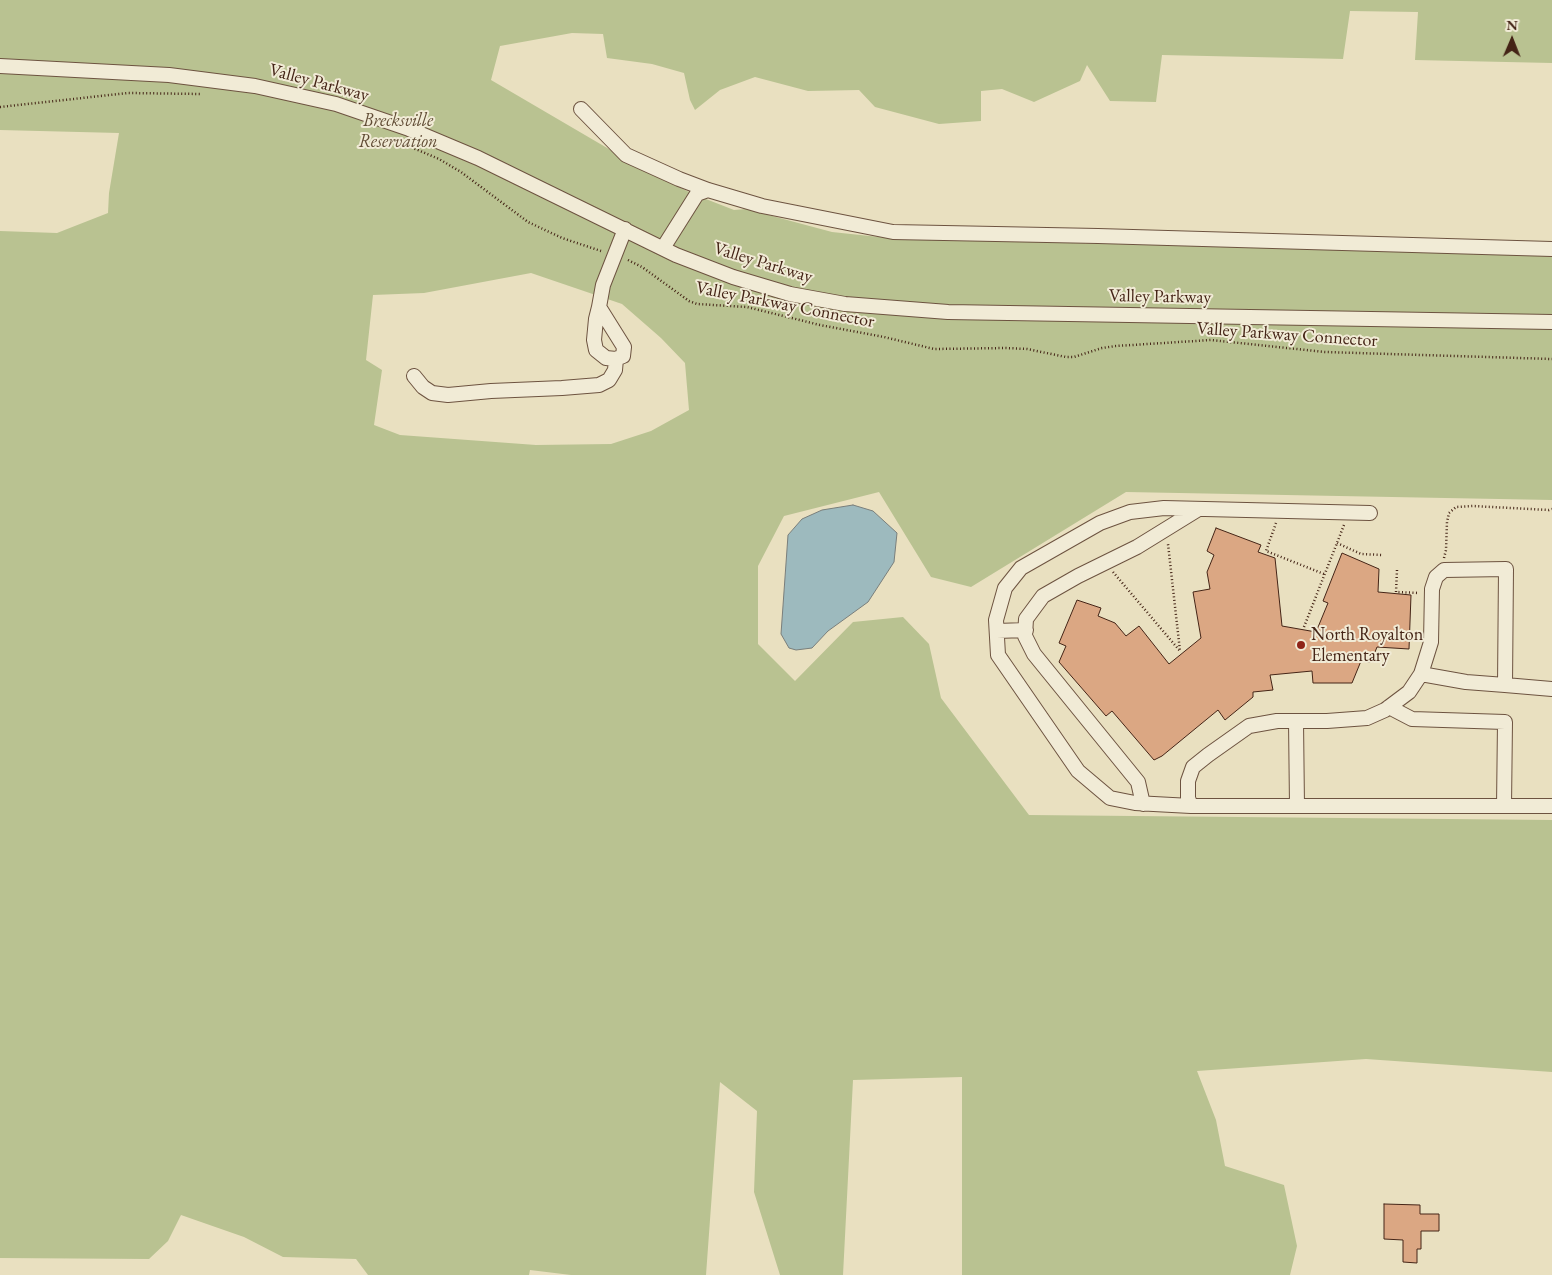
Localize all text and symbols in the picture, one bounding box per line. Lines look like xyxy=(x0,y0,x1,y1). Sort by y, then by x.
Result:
north arrow xyxy=(1487,15,1537,65)
text: N xyxy=(1506,16,1518,34)
street label: Valley Parkway xyxy=(267,59,371,107)
park label: Brecksville Reservation xyxy=(358,110,438,152)
street label: Valley Parkway xyxy=(711,238,815,288)
street label: Valley Parkway Connector xyxy=(694,277,876,333)
street label: Valley Parkway xyxy=(1109,285,1211,309)
street label: Valley Parkway Connector xyxy=(1196,318,1378,352)
place label: North Royalton Elementary xyxy=(1311,624,1423,666)
marker: North Royalton Elementary xyxy=(1295,639,1307,651)

